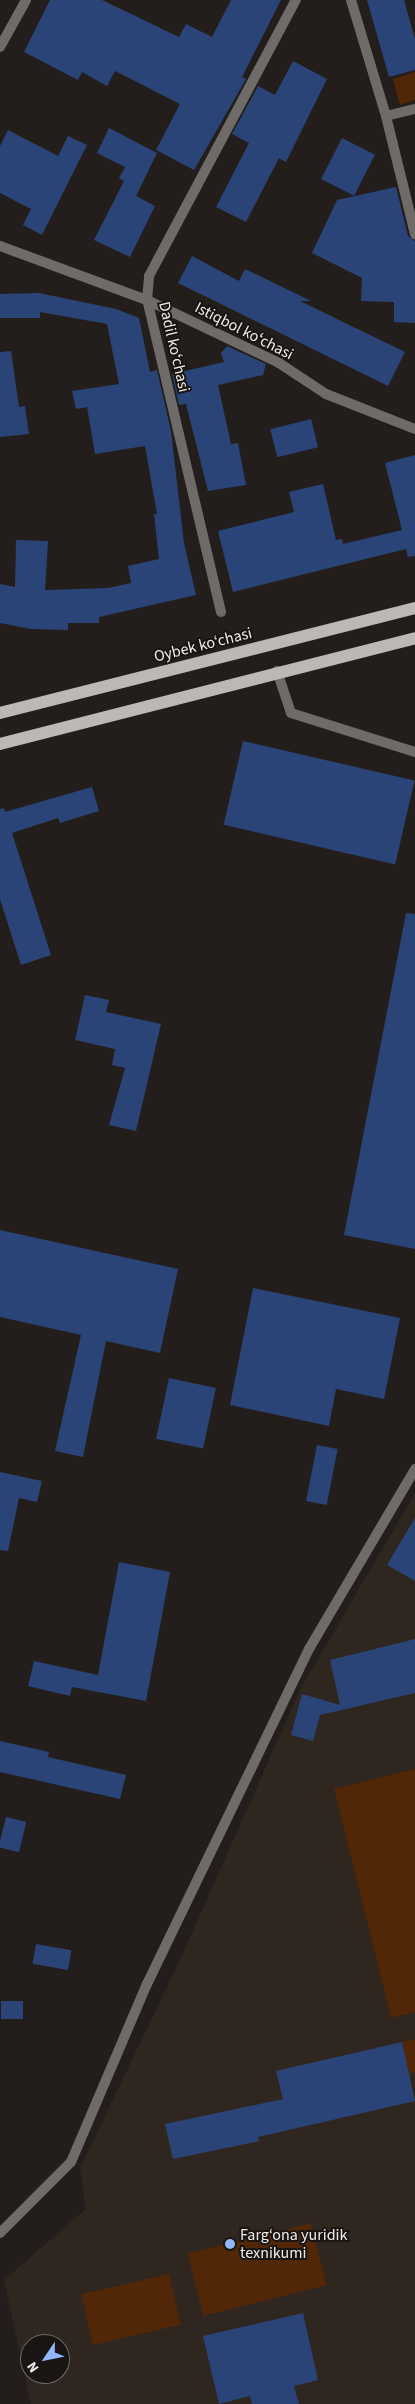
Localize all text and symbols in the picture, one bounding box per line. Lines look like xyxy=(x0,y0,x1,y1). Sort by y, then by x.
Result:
street label: Istiqbol koʻchasi xyxy=(192,298,296,364)
street label: Dadil koʻchasi xyxy=(154,300,194,394)
street label: Oybek ko‘chasi xyxy=(152,624,254,666)
place label: Farg‘ona yuridik texnikumi xyxy=(240,2225,347,2263)
marker: Farg‘ona yuridik texnikumi xyxy=(224,2238,236,2250)
north arrow xyxy=(20,2334,70,2384)
text: N xyxy=(22,2357,44,2376)

